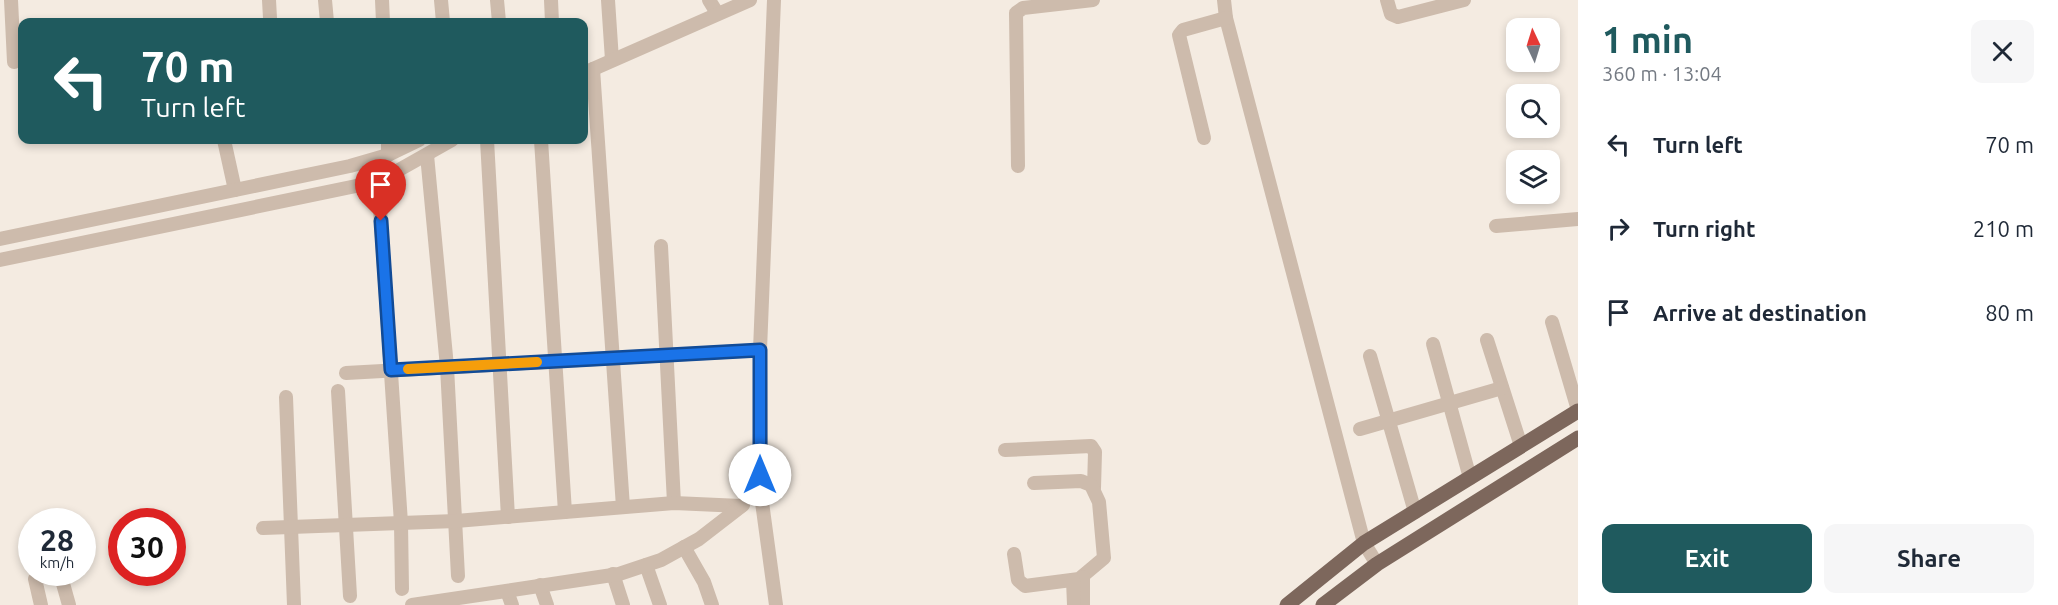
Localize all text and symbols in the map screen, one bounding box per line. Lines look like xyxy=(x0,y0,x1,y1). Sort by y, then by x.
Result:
north arrow xyxy=(1506,18,1560,72)
map controls xyxy=(1506,18,1560,204)
text: 1 min xyxy=(1602,19,1693,60)
button: close xyxy=(1971,20,2034,83)
icon: left xyxy=(42,42,120,120)
text: 70 m xyxy=(141,43,235,90)
text: 360 m · 13:04 xyxy=(1602,62,1722,85)
button: search xyxy=(1506,84,1560,138)
text: Turn left xyxy=(141,92,245,122)
icon: left xyxy=(1602,128,1635,161)
text: Turn left xyxy=(1653,132,1743,157)
text: 70 m xyxy=(1985,132,2034,157)
button: layers xyxy=(1506,150,1560,204)
pin xyxy=(355,159,406,221)
icon: arrive xyxy=(364,168,397,201)
icon: right xyxy=(1602,212,1635,245)
text: Turn right xyxy=(1653,216,1755,241)
text: 210 m xyxy=(1973,216,2034,241)
icon: arrive xyxy=(1602,296,1635,329)
text: Arrive at destination xyxy=(1653,300,1867,325)
text: 80 m xyxy=(1985,300,2034,325)
position arrow xyxy=(728,443,792,507)
speed limit sign: 30 xyxy=(108,508,186,586)
text: 28 xyxy=(40,523,74,557)
button: Exit xyxy=(1602,524,1812,593)
button: Share xyxy=(1824,524,2034,593)
text: km/h xyxy=(40,554,74,571)

